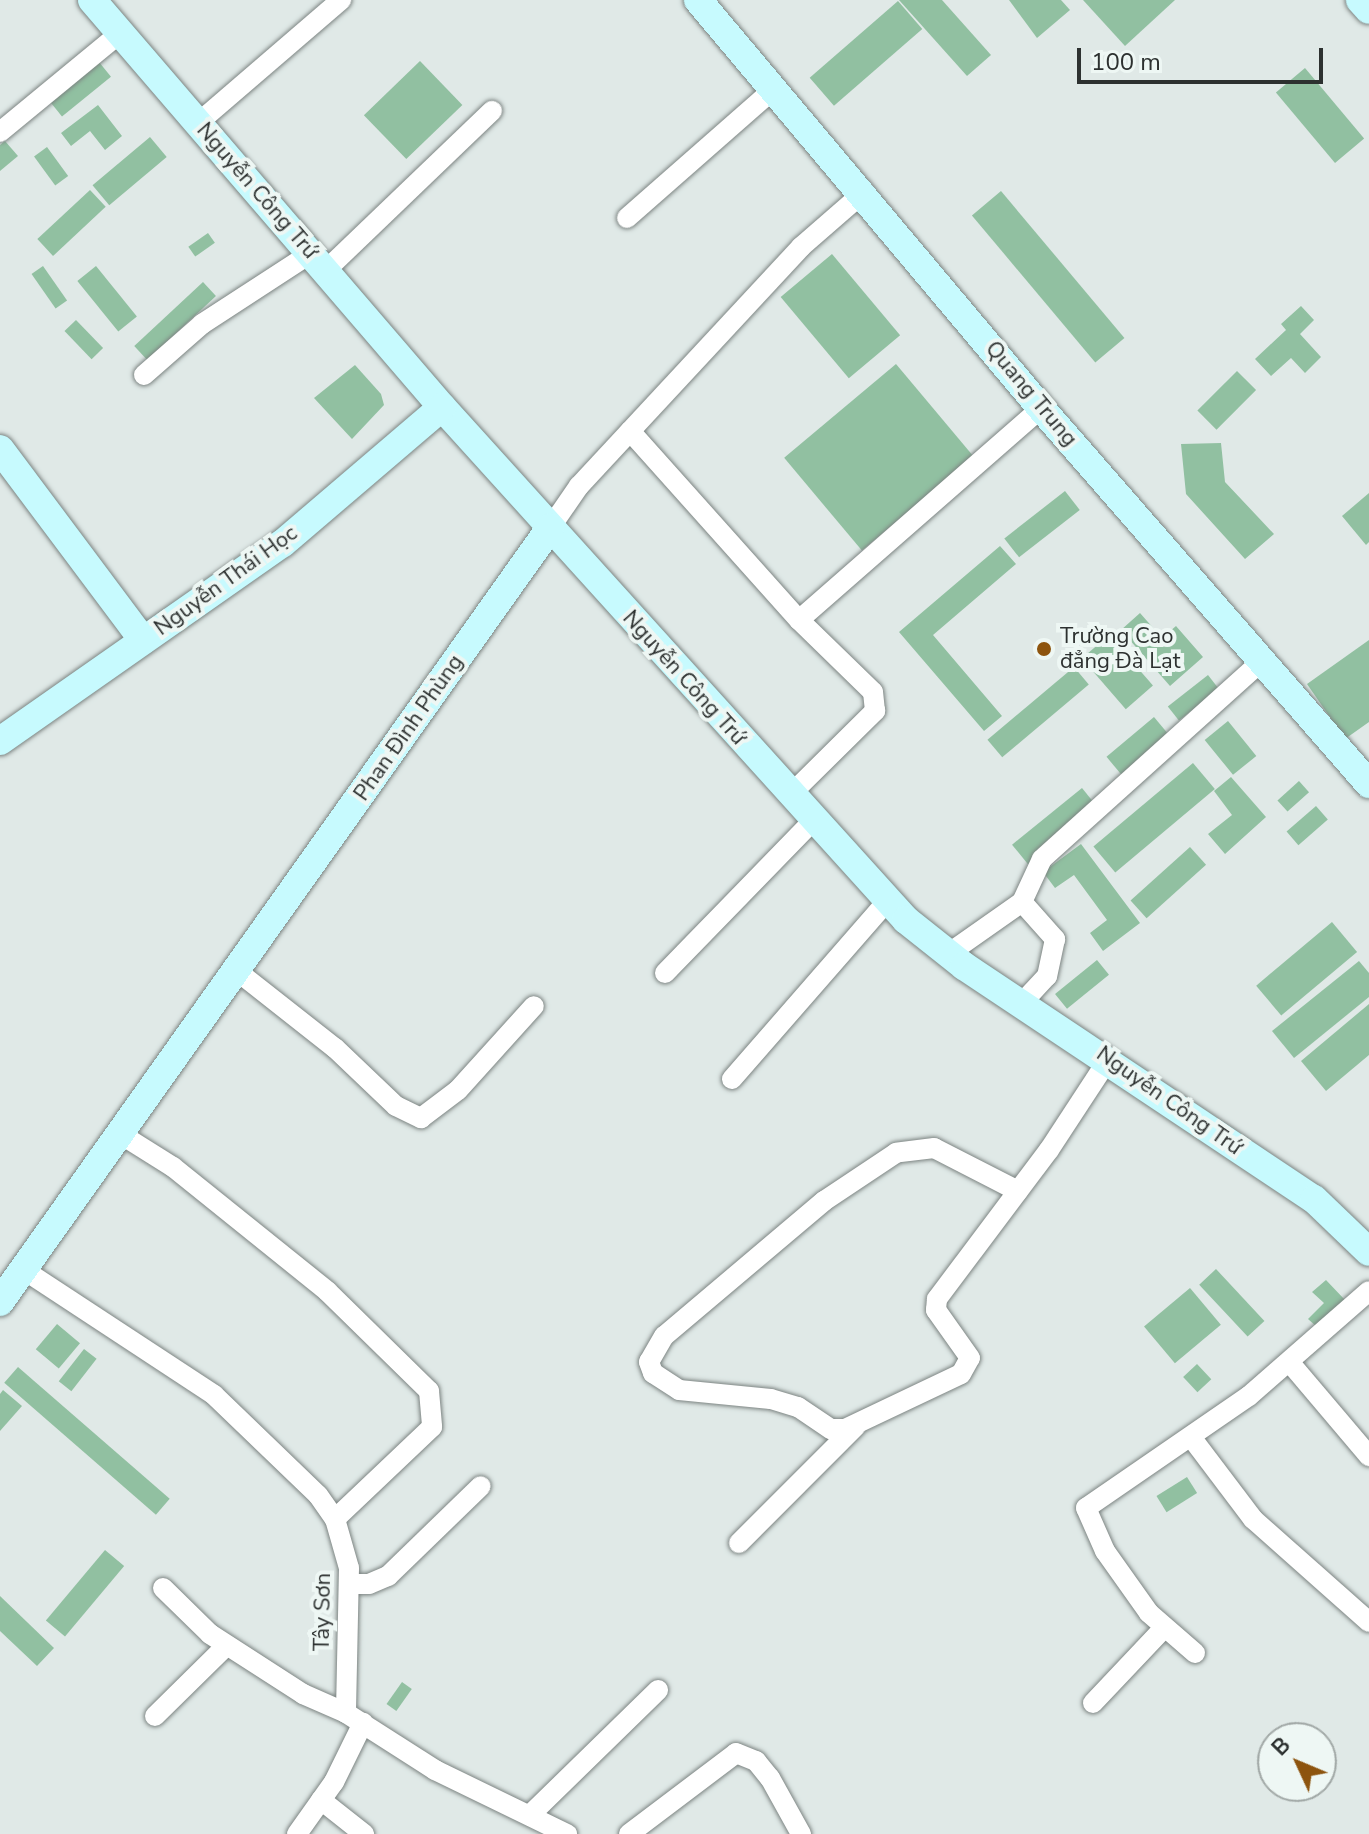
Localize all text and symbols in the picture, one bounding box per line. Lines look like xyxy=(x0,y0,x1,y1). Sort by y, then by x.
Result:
scale bar xyxy=(1081,32,1327,82)
text: 100 m xyxy=(1091,46,1161,78)
street label: Nguyễn Công Trứ xyxy=(191,118,323,264)
street label: Quang Trung xyxy=(979,336,1083,452)
street label: Nguyễn Thái Học xyxy=(150,520,302,642)
street label: Nguyễn Công Trứ xyxy=(617,605,751,751)
place label: Trường Cao đẳng Đà Lạt xyxy=(1060,623,1180,674)
marker: Trường Cao đẳng Đà Lạt xyxy=(1035,640,1053,658)
street label: Phan Đình Phùng xyxy=(349,650,469,806)
street label: Nguyễn Công Trứ xyxy=(1091,1041,1247,1161)
street label: Tây Sơn xyxy=(309,1573,337,1651)
north arrow xyxy=(1257,1722,1337,1802)
text: B xyxy=(1265,1731,1297,1763)

